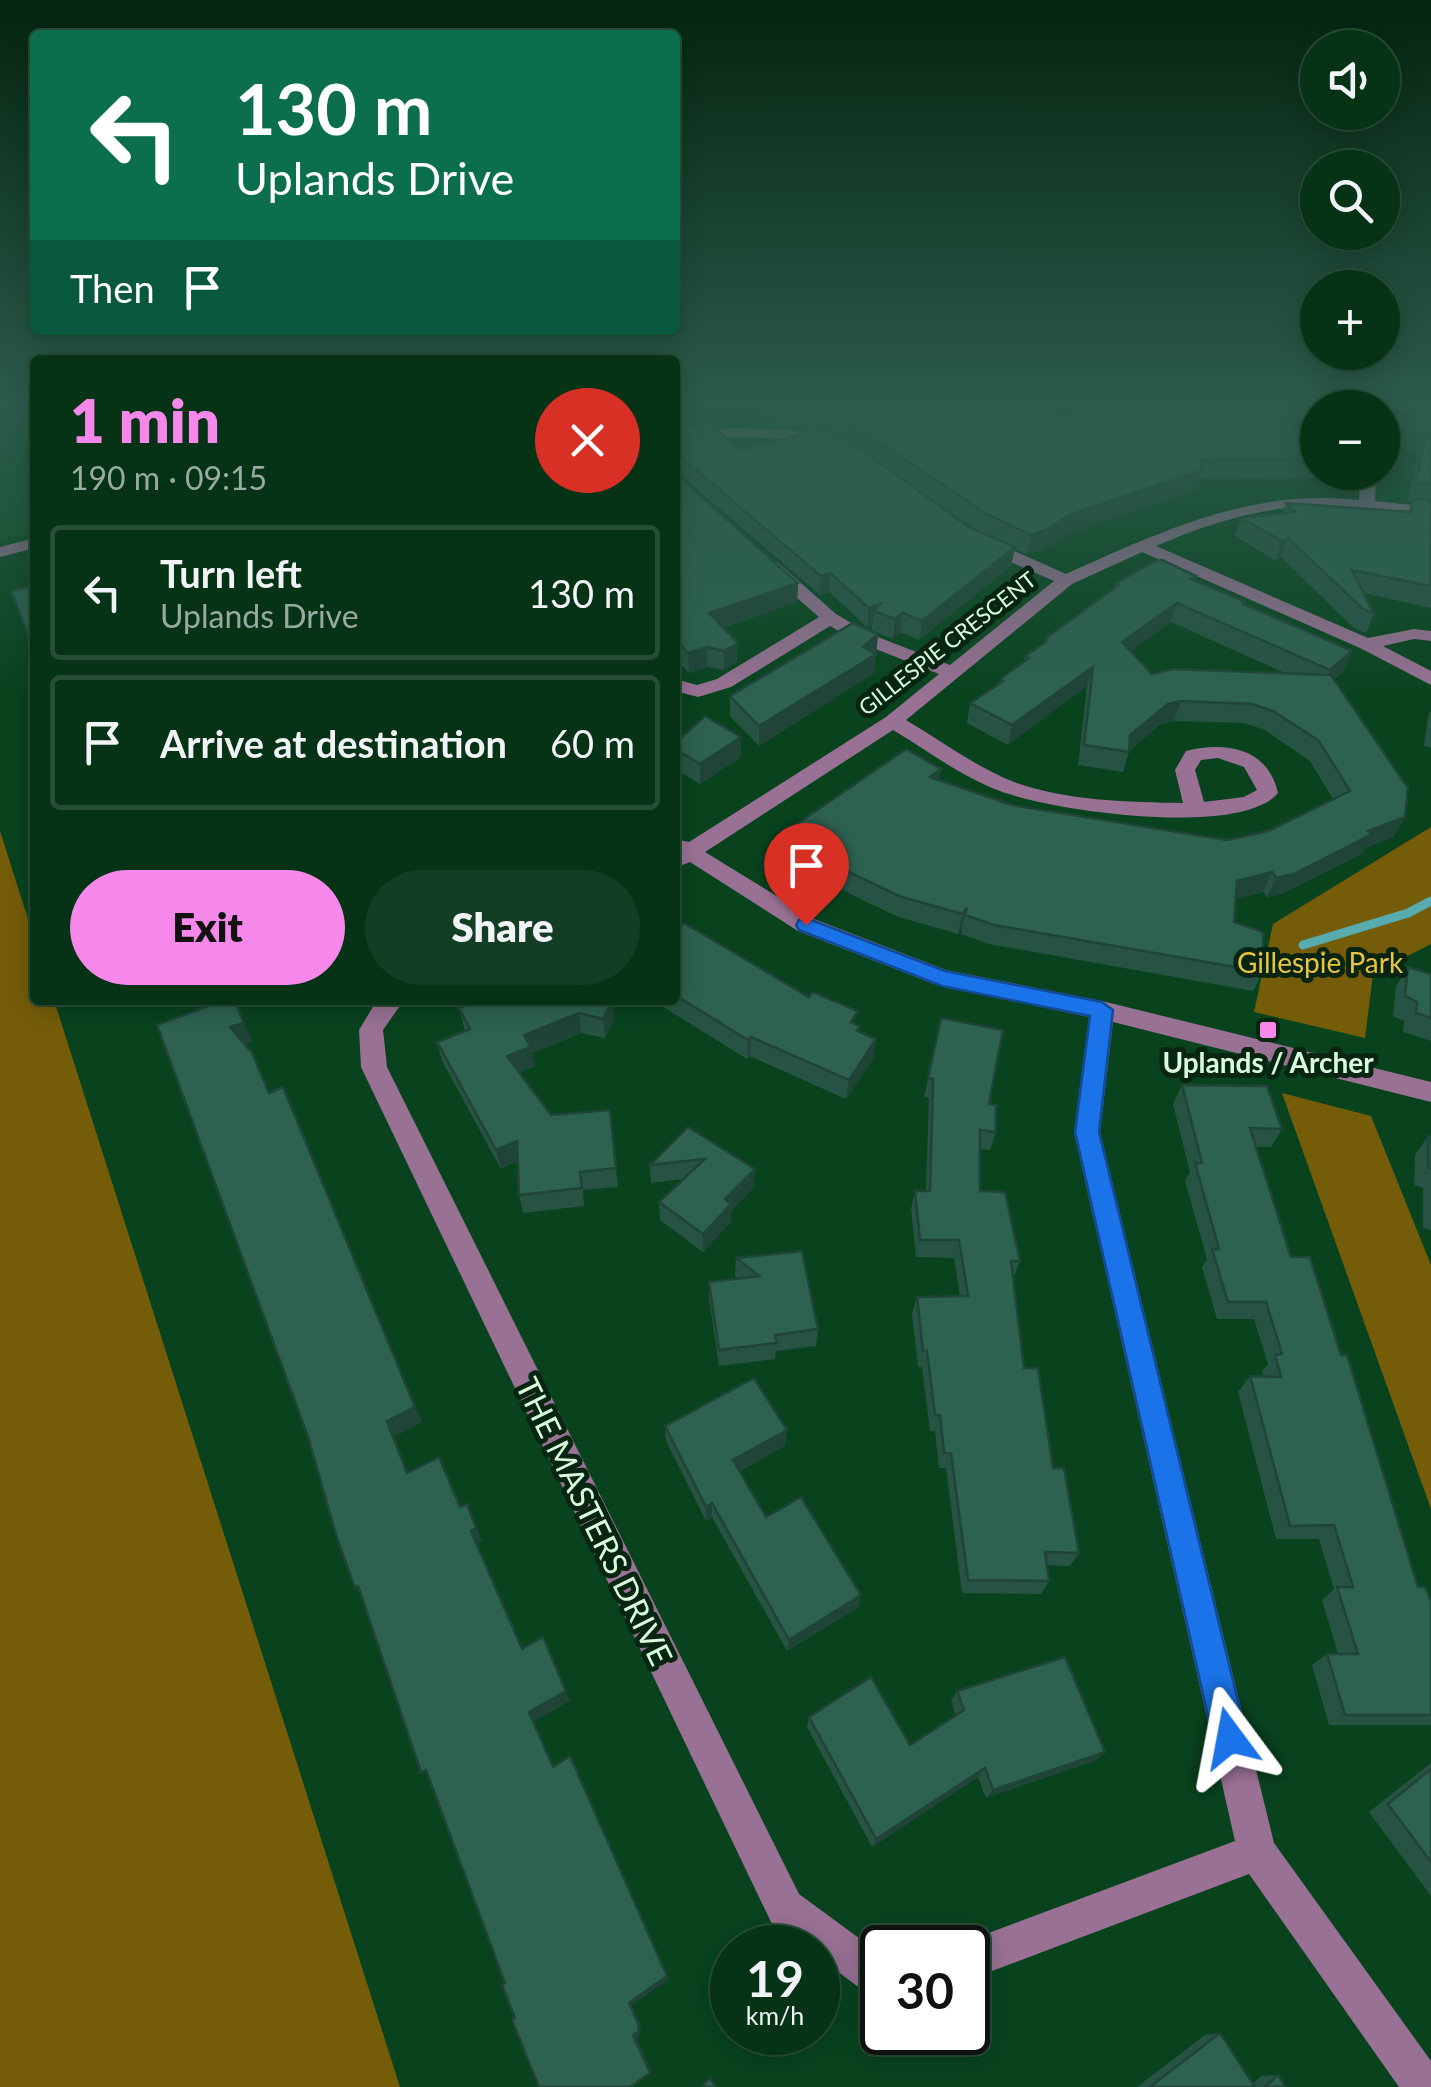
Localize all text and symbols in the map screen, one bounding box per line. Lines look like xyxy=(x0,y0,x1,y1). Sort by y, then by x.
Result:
map controls xyxy=(1300,30,1400,490)
button: sound xyxy=(1300,30,1400,130)
text: 130 m xyxy=(235,66,432,150)
icon: left xyxy=(70,70,200,200)
button: search xyxy=(1300,150,1400,250)
text: Uplands Drive xyxy=(235,151,514,205)
icon: arrive xyxy=(175,260,230,315)
text: Then xyxy=(70,265,155,311)
button: + xyxy=(1300,270,1400,370)
text: 1 min xyxy=(70,384,220,456)
button: close xyxy=(535,388,640,493)
button: − xyxy=(1300,390,1400,490)
text: 190 m · 09:15 xyxy=(70,458,267,497)
text: Turn left xyxy=(160,550,302,596)
icon: left xyxy=(75,565,130,620)
street label: GILLESPIE CRESCENT xyxy=(853,565,1041,721)
text: 130 m xyxy=(528,570,635,616)
text: Uplands Drive xyxy=(160,596,359,635)
icon: arrive xyxy=(75,715,130,770)
text: Arrive at destination xyxy=(160,720,507,766)
text: 60 m xyxy=(550,720,635,766)
pin xyxy=(764,823,849,926)
icon: arrive xyxy=(779,838,834,893)
button: Exit xyxy=(70,870,345,985)
button: Share xyxy=(365,870,640,985)
park label: Gillespie Park xyxy=(1237,945,1404,979)
marker: Uplands / Archer xyxy=(1257,1019,1279,1041)
place label: Uplands / Archer xyxy=(1162,1045,1374,1079)
street label: THE MASTERS DRIVE xyxy=(508,1371,682,1671)
position arrow xyxy=(1178,1686,1282,1790)
speed limit sign: 30 xyxy=(860,1925,990,2055)
text: 19 xyxy=(746,1948,804,2008)
text: km/h xyxy=(746,2000,804,2030)

